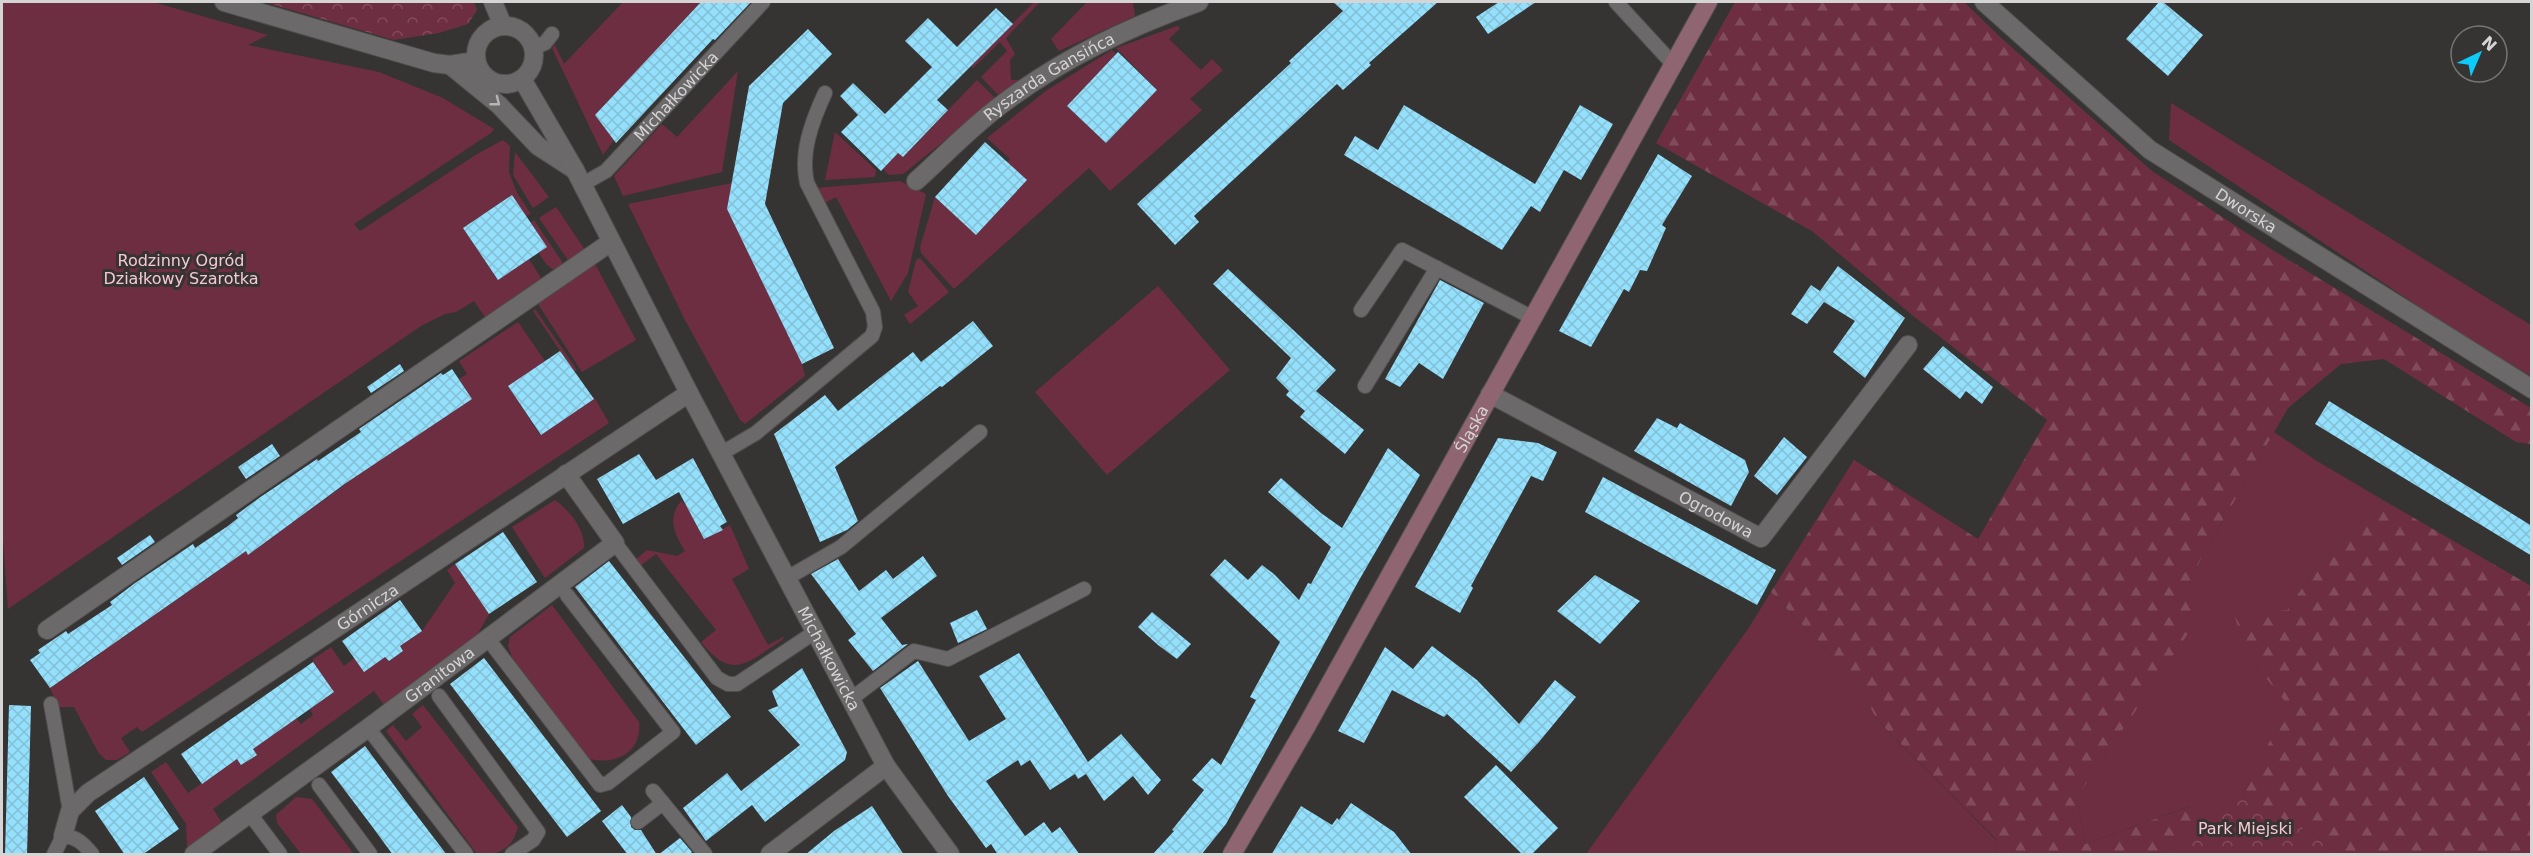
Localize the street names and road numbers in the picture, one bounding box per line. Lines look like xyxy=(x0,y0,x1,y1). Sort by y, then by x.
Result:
street label: Ryszarda Gansińca xyxy=(979,28,1118,125)
street label: Michałkowicka xyxy=(630,47,722,145)
street label: Dworska xyxy=(2212,184,2281,237)
street label: Śląska xyxy=(1451,402,1492,456)
street label: Ogrodowa xyxy=(1676,487,1757,542)
street label: Górnicza xyxy=(333,580,402,634)
street label: Michałkowicka xyxy=(794,603,865,714)
street label: Granitowa xyxy=(401,642,478,707)

